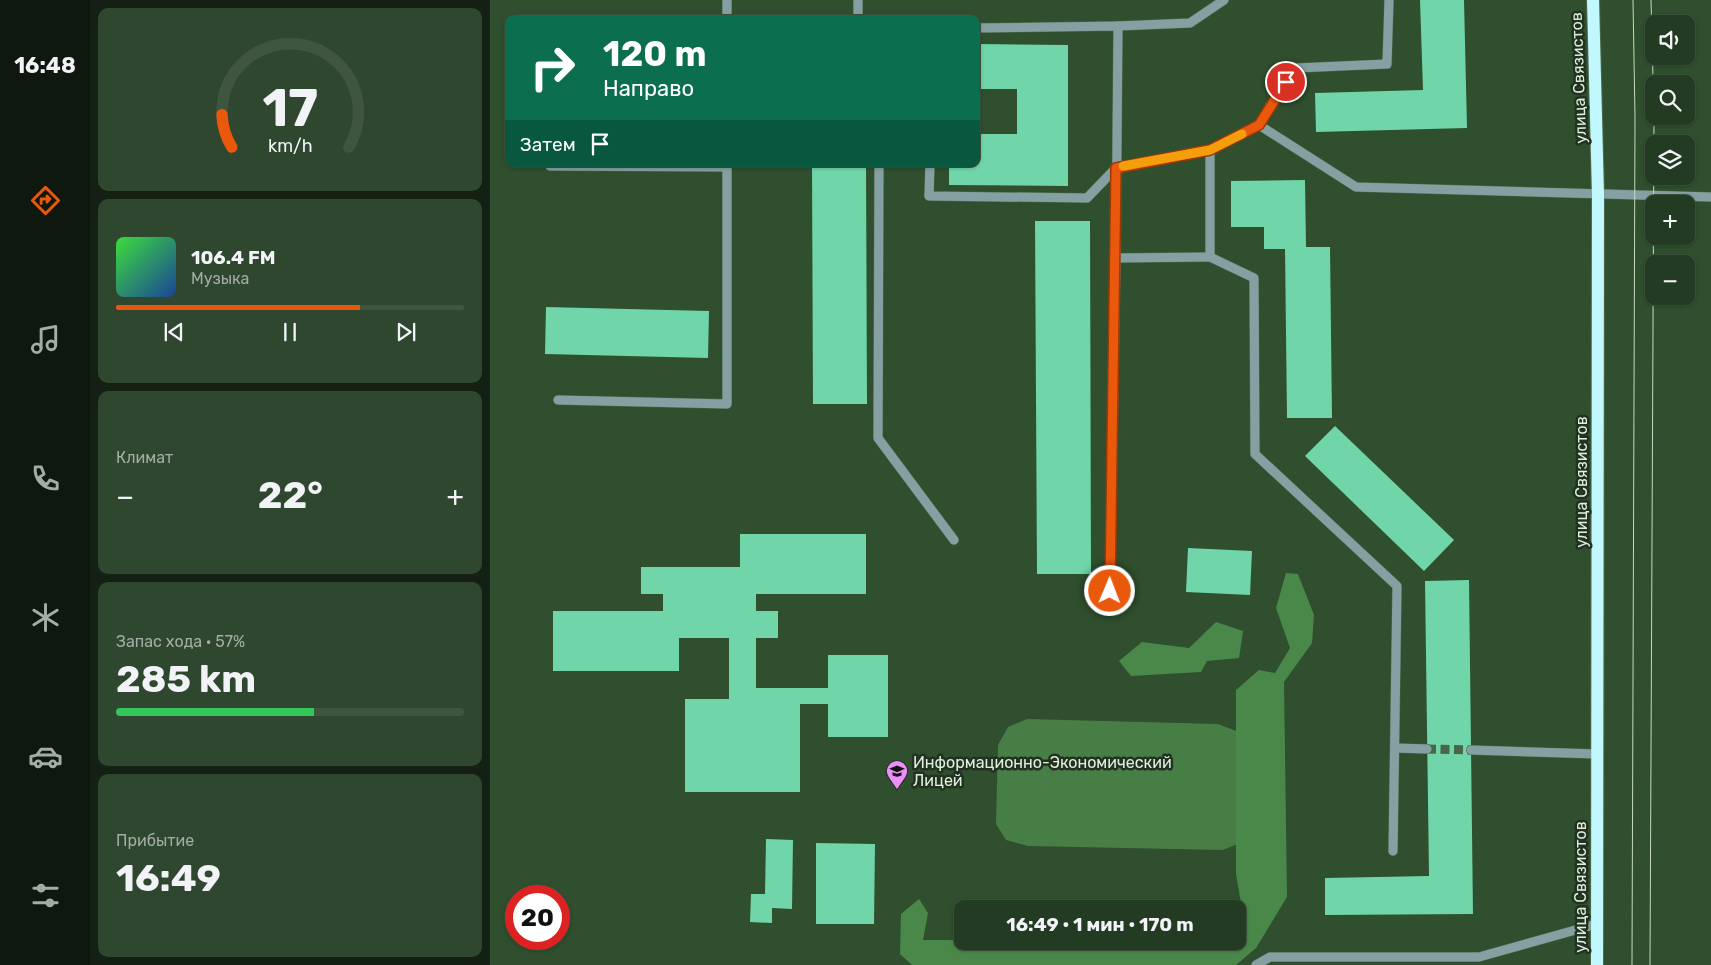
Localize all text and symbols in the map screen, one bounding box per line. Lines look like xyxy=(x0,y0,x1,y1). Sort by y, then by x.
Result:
street label: улица Связистов xyxy=(1567,12,1590,144)
map controls xyxy=(1645,15,1695,305)
button: sound xyxy=(1645,15,1695,65)
text: 120 m xyxy=(603,33,706,75)
icon: right xyxy=(520,35,585,100)
text: 16:48 xyxy=(14,52,76,79)
pin xyxy=(1265,61,1307,103)
icon: arrive xyxy=(1272,68,1300,96)
text: Направо xyxy=(603,75,694,102)
button: search xyxy=(1645,75,1695,125)
text: 17 xyxy=(262,77,318,139)
icon: arrive xyxy=(586,130,614,158)
text: Затем xyxy=(520,133,576,156)
text: km/h xyxy=(268,135,312,156)
button: layers xyxy=(1645,135,1695,185)
icon: directions xyxy=(28,183,63,218)
button: + xyxy=(1645,195,1695,245)
text: 106.4 FM xyxy=(191,246,276,269)
button: − xyxy=(1645,255,1695,305)
text: Музыка xyxy=(191,269,249,288)
icon: previous xyxy=(160,318,188,346)
icon: pause xyxy=(276,318,304,346)
icon: next xyxy=(392,318,420,346)
icon: music xyxy=(28,322,63,357)
street label: улица Связистов xyxy=(1572,416,1591,548)
text: Климат xyxy=(116,448,173,467)
icon: phone xyxy=(28,461,63,496)
text: 22° xyxy=(258,472,323,518)
text: − xyxy=(116,480,134,513)
text: + xyxy=(447,480,464,513)
position arrow xyxy=(1083,564,1135,616)
icon: climate xyxy=(28,600,63,635)
text: Запас хода · 57% xyxy=(116,632,245,651)
text: 285 km xyxy=(116,656,256,702)
icon: car xyxy=(28,739,63,774)
place label: Информационно-Экономический Лицей xyxy=(913,753,1172,790)
school or university icon: Информационно-Экономический Лицей xyxy=(885,759,909,790)
street label: улица Связистов xyxy=(1571,821,1590,953)
text: Прибытие xyxy=(116,831,194,850)
text: 16:49 xyxy=(116,855,221,901)
icon: filters xyxy=(28,878,63,913)
speed limit sign: 20 xyxy=(505,885,570,950)
text: 16:49 · 1 мин · 170 m xyxy=(1006,913,1194,936)

